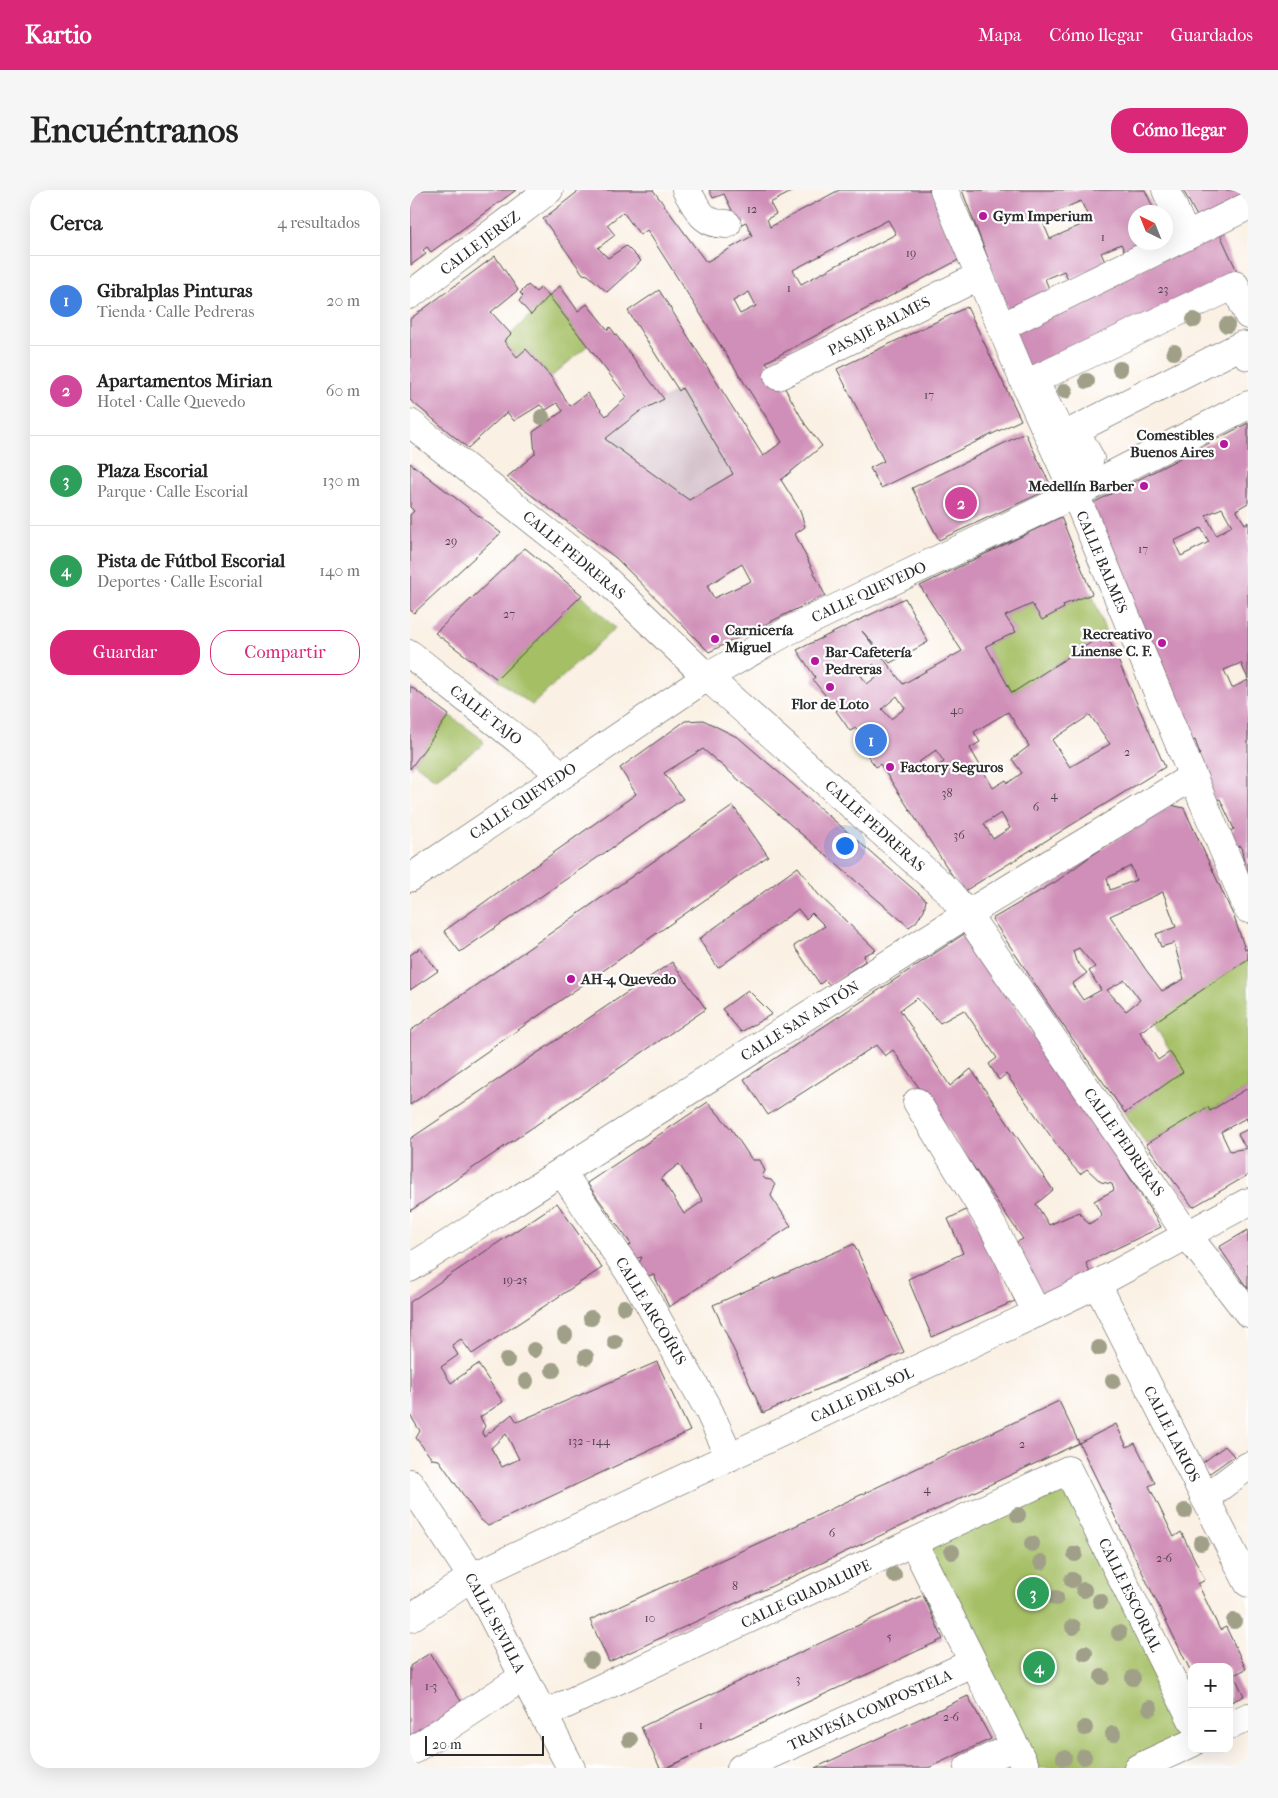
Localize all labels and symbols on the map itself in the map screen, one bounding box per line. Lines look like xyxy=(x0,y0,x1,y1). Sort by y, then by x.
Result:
house number: 12 xyxy=(747,202,757,216)
north arrow xyxy=(1128,205,1173,250)
street label: CALLE JEREZ xyxy=(437,207,523,279)
place label: Gym Imperium xyxy=(993,207,1093,225)
marker: Gym Imperium xyxy=(977,210,989,222)
house number: 1 xyxy=(1101,230,1105,244)
house number: 19 xyxy=(906,246,916,260)
house number: 1 xyxy=(787,281,791,295)
house number: 23 xyxy=(1157,282,1169,296)
street label: PASAJE BALMES xyxy=(825,292,933,360)
house number: 17 xyxy=(924,388,934,402)
place label: Comestibles Buenos Aires xyxy=(1130,426,1214,461)
marker: Comestibles Buenos Aires xyxy=(1218,438,1230,450)
place label: Medellín Barber xyxy=(1027,477,1135,495)
marker: Medellín Barber xyxy=(1138,480,1150,492)
pin: 2 xyxy=(945,484,977,522)
street label: CALLE PEDRERAS xyxy=(519,507,629,603)
street label: CALLE BALMES xyxy=(1072,508,1132,616)
house number: 29 xyxy=(445,534,457,548)
house number: 17 xyxy=(1138,542,1148,556)
street label: CALLE QUEVEDO xyxy=(809,557,929,627)
house number: 27 xyxy=(503,607,515,621)
place label: Carnicería Miguel xyxy=(724,621,794,656)
place label: Recreativo Linense C. F. xyxy=(1071,625,1152,660)
marker: Carnicería Miguel xyxy=(709,633,721,645)
marker: Recreativo Linense C. F. xyxy=(1156,637,1168,649)
place label: Bar-Cafetería Pedreras xyxy=(825,643,913,678)
marker: Bar-Cafetería Pedreras xyxy=(809,655,821,667)
street label: CALLE TAJO xyxy=(446,681,526,749)
marker: Flor de Loto xyxy=(824,681,836,693)
place label: Flor de Loto xyxy=(790,695,869,713)
house number: 40 xyxy=(950,703,964,717)
pin: 1 xyxy=(855,721,887,759)
house number: 2 xyxy=(1124,745,1130,759)
place label: Factory Seguros xyxy=(899,758,1004,776)
street label: CALLE QUEVEDO xyxy=(466,759,580,843)
marker: Factory Seguros xyxy=(884,761,896,773)
street label: CALLE PEDRERAS xyxy=(821,776,929,876)
house number: 38 xyxy=(942,786,952,800)
house number: 4 xyxy=(1050,788,1058,802)
house number: 6 xyxy=(1033,800,1040,814)
house number: 36 xyxy=(953,828,965,842)
your location xyxy=(832,833,858,859)
place label: AH-4 Quevedo xyxy=(580,970,677,988)
marker: AH-4 Quevedo xyxy=(565,973,577,985)
street label: CALLE SAN ANTÓN xyxy=(737,977,863,1065)
street label: CALLE PEDRERAS xyxy=(1080,1084,1168,1200)
street label: CALLE ARCOÍRIS xyxy=(612,1254,690,1368)
house number: 19-25 xyxy=(502,1273,528,1287)
street label: CALLE DEL SOL xyxy=(808,1363,916,1427)
street label: CALLE LARIOS xyxy=(1140,1383,1204,1485)
house number: 132 - 144 xyxy=(568,1434,611,1448)
house number: 2 xyxy=(1019,1437,1025,1451)
house number: 4 xyxy=(923,1482,931,1496)
house number: 6 xyxy=(829,1526,836,1540)
street label: CALLE ESCORIAL xyxy=(1095,1535,1165,1655)
house number: 2-6 xyxy=(1156,1551,1172,1565)
street label: CALLE GUADALUPE xyxy=(738,1556,874,1632)
street label: CALLE SEVILLA xyxy=(461,1570,529,1676)
pin: 3 xyxy=(1017,1574,1049,1612)
house number: 8 xyxy=(732,1579,738,1593)
house number: 10 xyxy=(645,1611,655,1625)
house number: 5 xyxy=(886,1630,892,1644)
pin: 4 xyxy=(1023,1648,1055,1686)
street label: TRAVESÍA COMPOSTELA xyxy=(785,1666,955,1754)
house number: 3 xyxy=(796,1672,801,1686)
house number: 1-3 xyxy=(425,1679,437,1693)
house number: 2-6 xyxy=(943,1710,959,1724)
house number: 1 xyxy=(699,1718,703,1732)
scale bar xyxy=(425,1733,544,1756)

